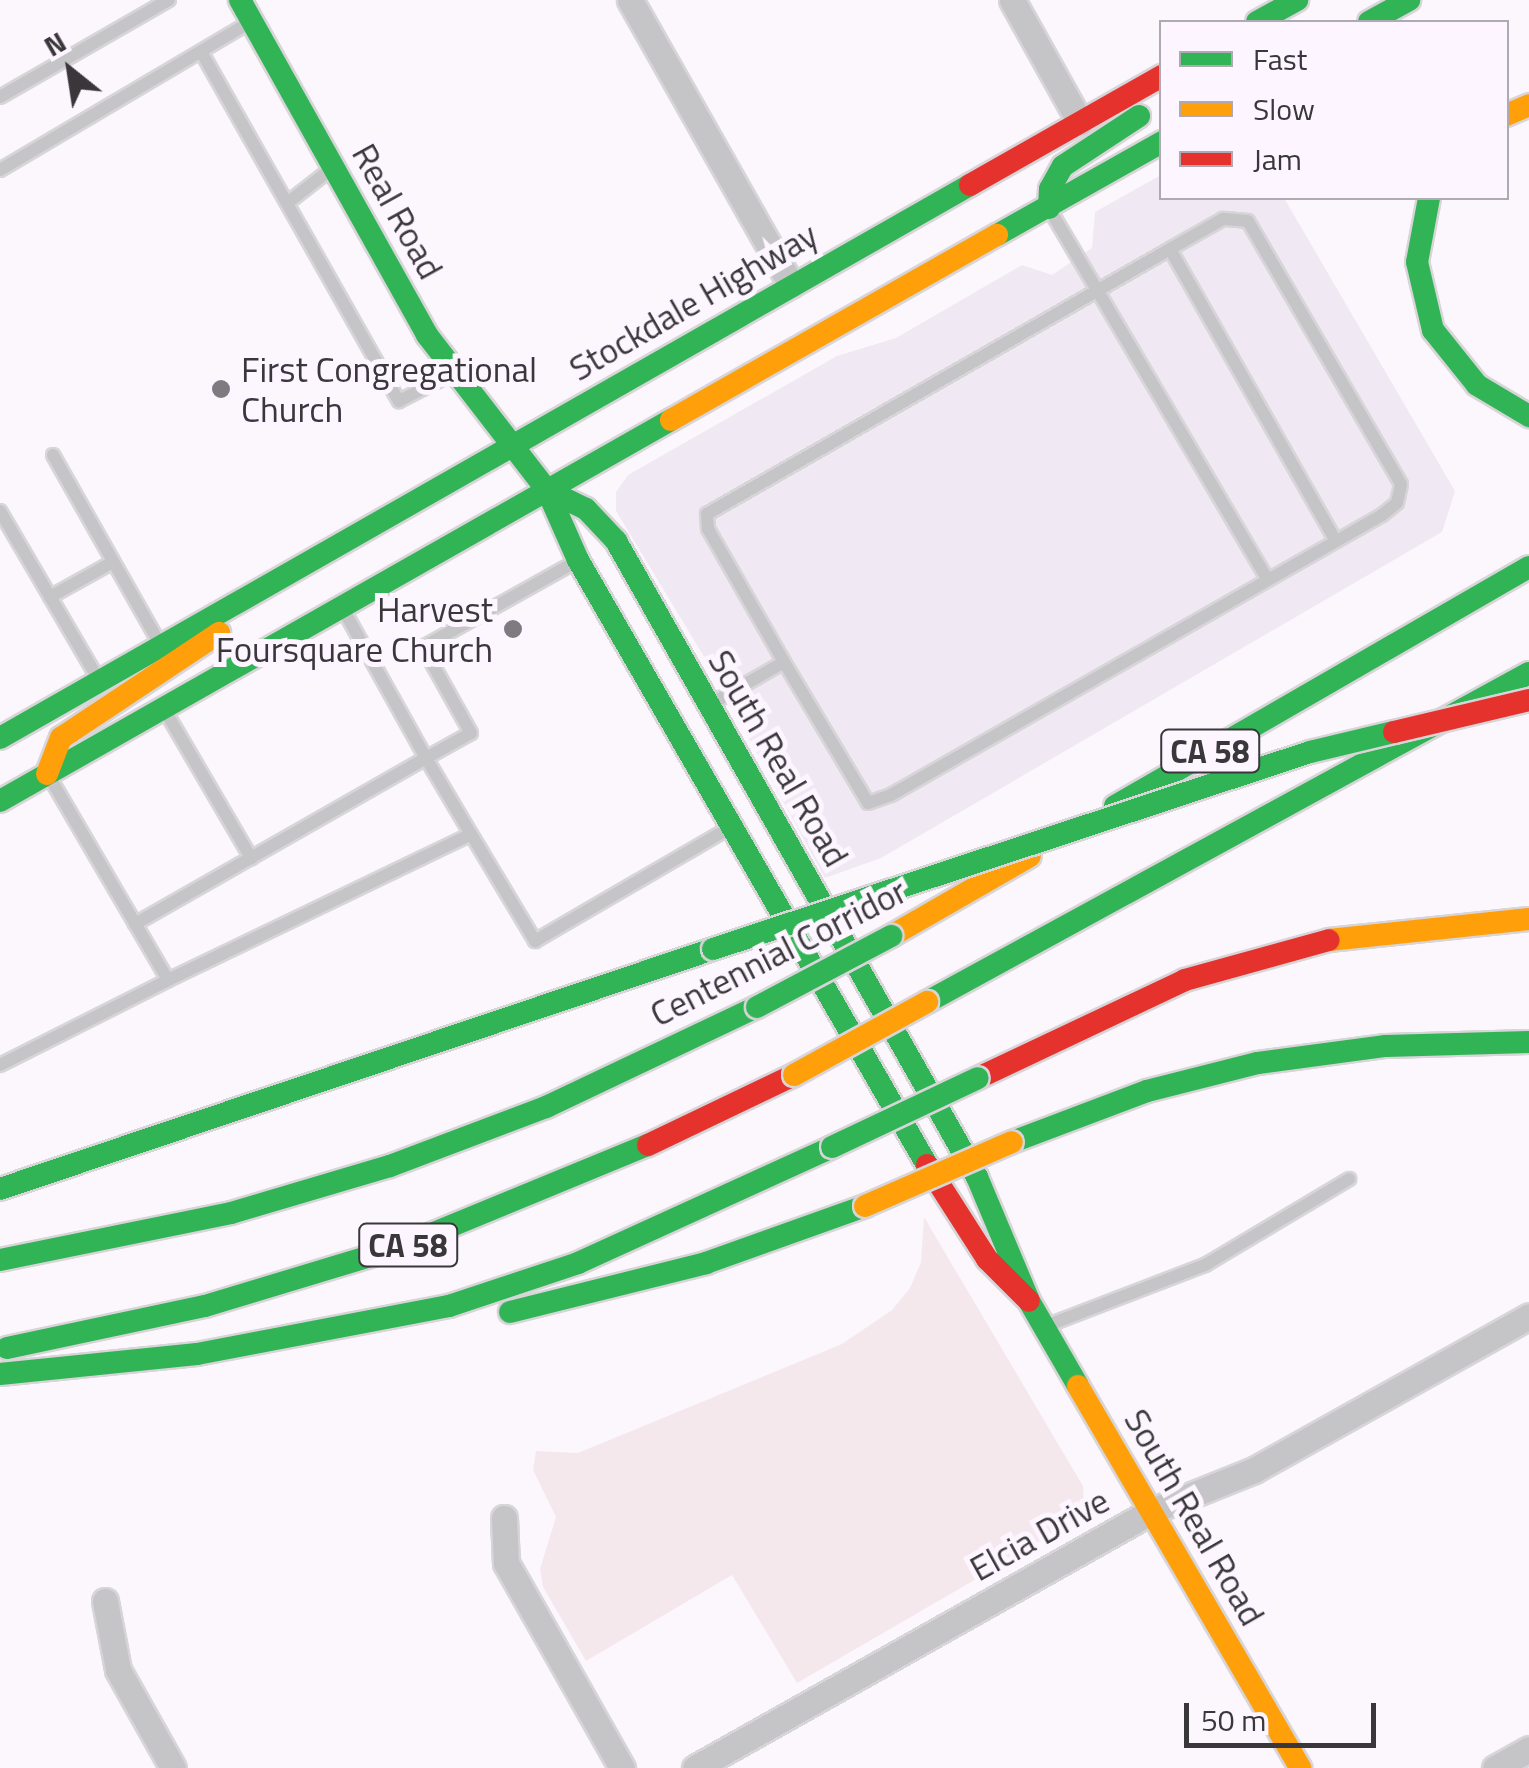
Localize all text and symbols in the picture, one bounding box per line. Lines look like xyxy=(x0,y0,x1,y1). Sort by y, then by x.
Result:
north arrow xyxy=(20,20,120,120)
text: N xyxy=(36,20,74,67)
legend xyxy=(1159,20,1509,200)
text: Fast xyxy=(1253,36,1307,82)
text: Slow xyxy=(1253,86,1315,132)
street label: Real Road xyxy=(344,136,452,286)
text: Jam xyxy=(1253,136,1302,182)
street label: Stockdale Highway xyxy=(562,213,824,389)
place label: First Congregational Church xyxy=(241,348,537,430)
marker: First Congregational Church xyxy=(210,378,232,400)
place label: Harvest Foursquare Church xyxy=(216,588,493,670)
marker: Harvest Foursquare Church xyxy=(502,618,524,640)
street label: South Real Road xyxy=(700,642,858,874)
road number: CA 58 xyxy=(1160,724,1260,778)
street label: Centennial Corridor xyxy=(643,869,913,1035)
road number: CA 58 xyxy=(358,1218,458,1272)
street label: South Real Road xyxy=(1116,1401,1274,1633)
street label: Elcia Drive xyxy=(962,1479,1116,1589)
scale bar xyxy=(1189,1683,1382,1745)
text: 50 m xyxy=(1201,1697,1266,1743)

